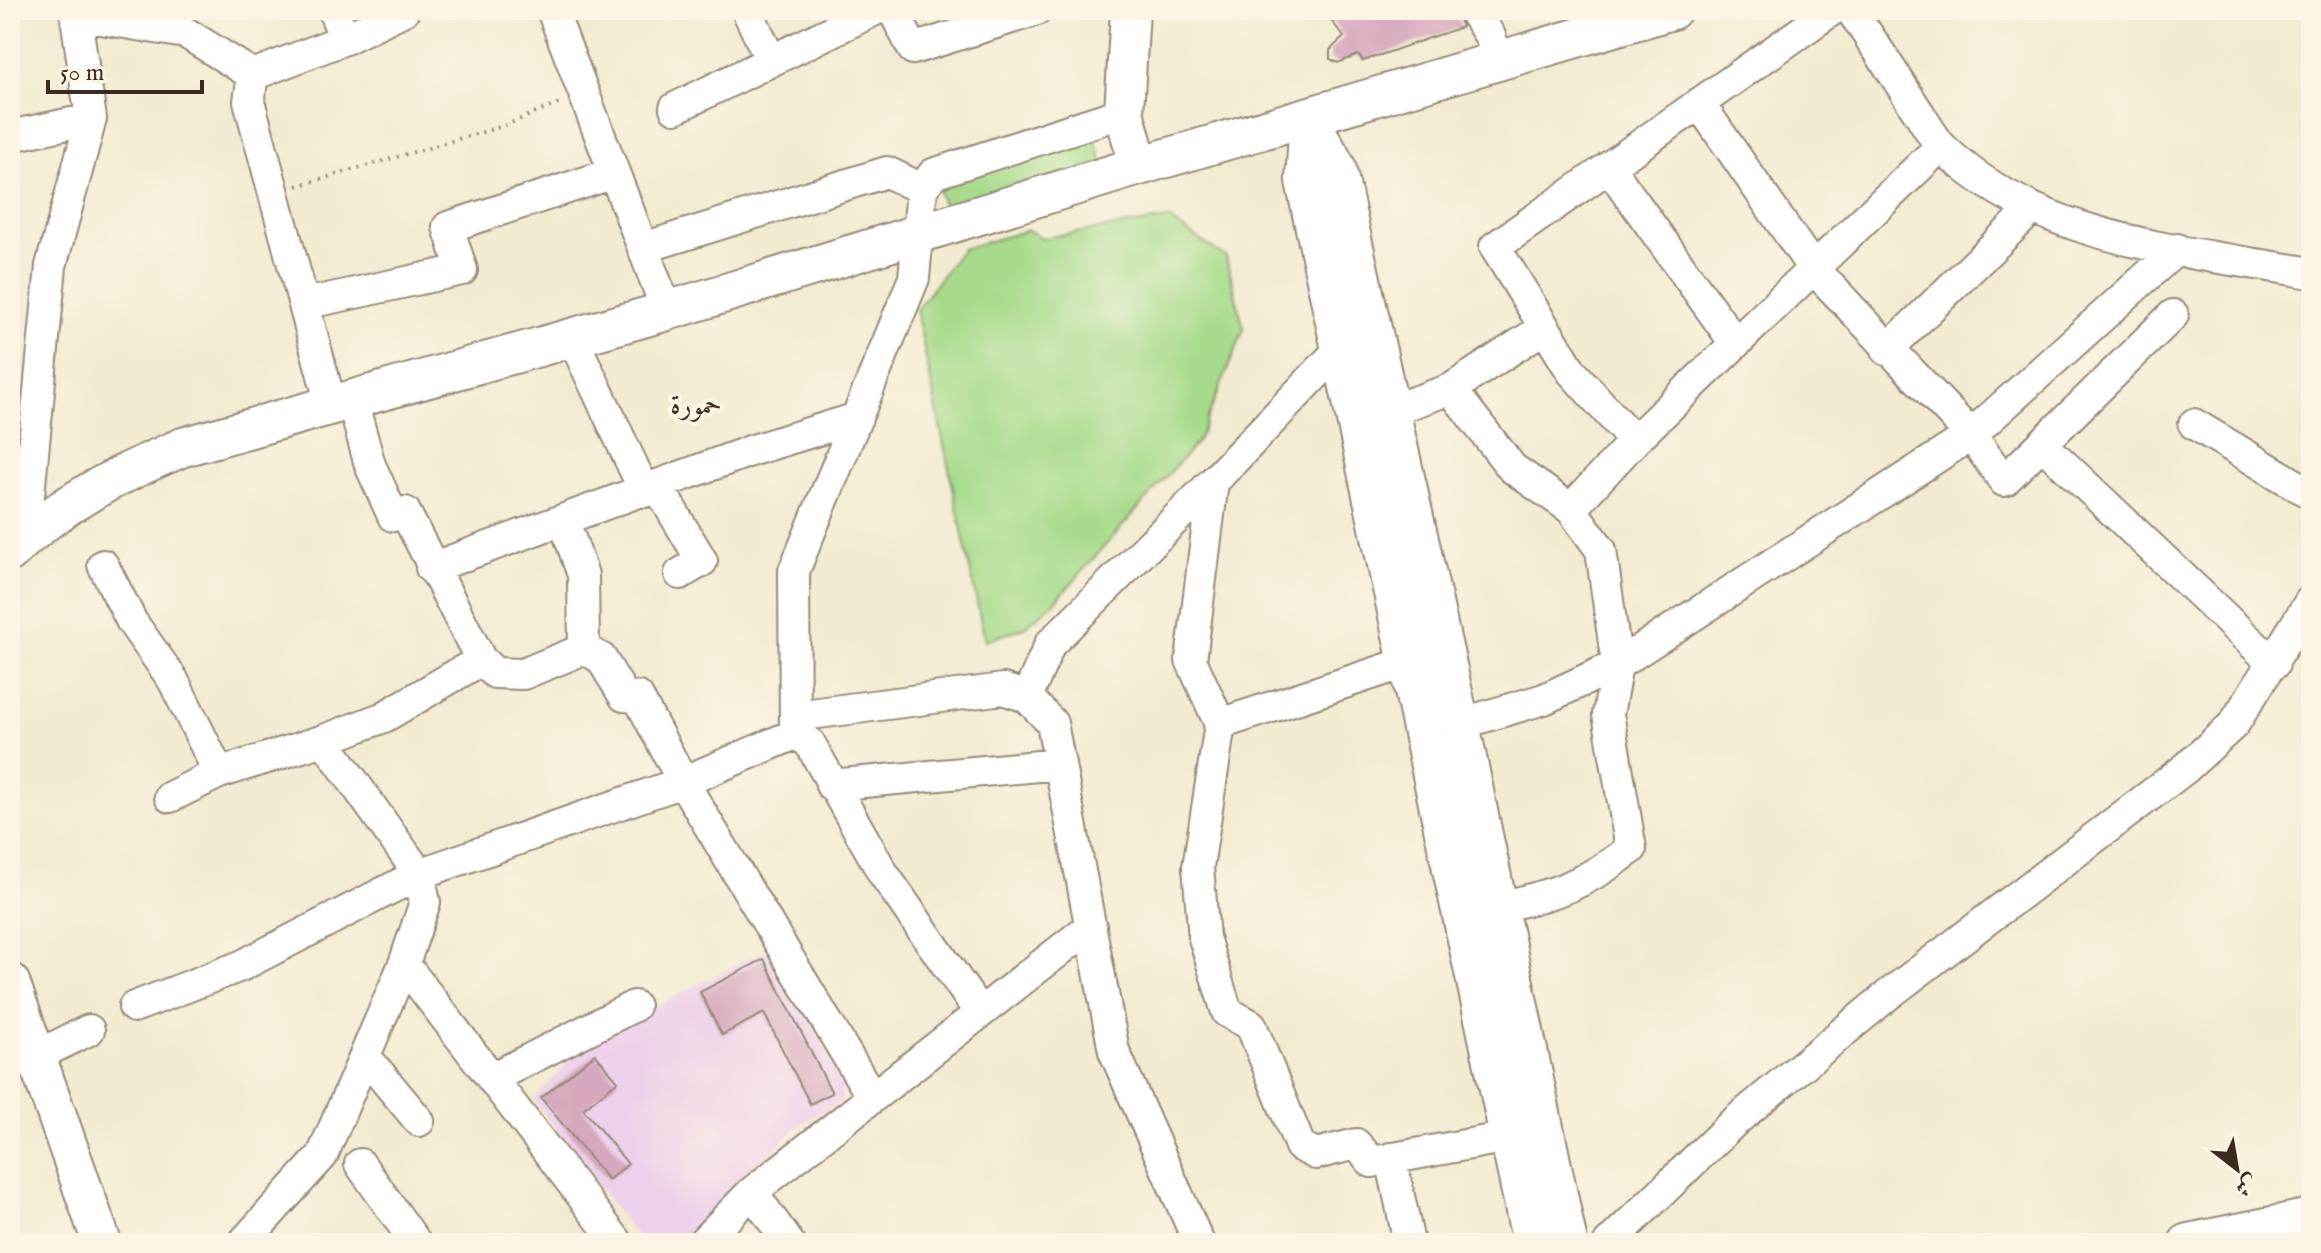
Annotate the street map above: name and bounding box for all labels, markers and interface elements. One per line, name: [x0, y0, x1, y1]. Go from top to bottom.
scale bar: [48, 44, 202, 94]
text: 50 m: [60, 58, 104, 89]
district label: حمورة: [670, 389, 722, 424]
north arrow: [2197, 1129, 2277, 1209]
text: ش: [2230, 1167, 2263, 1202]

